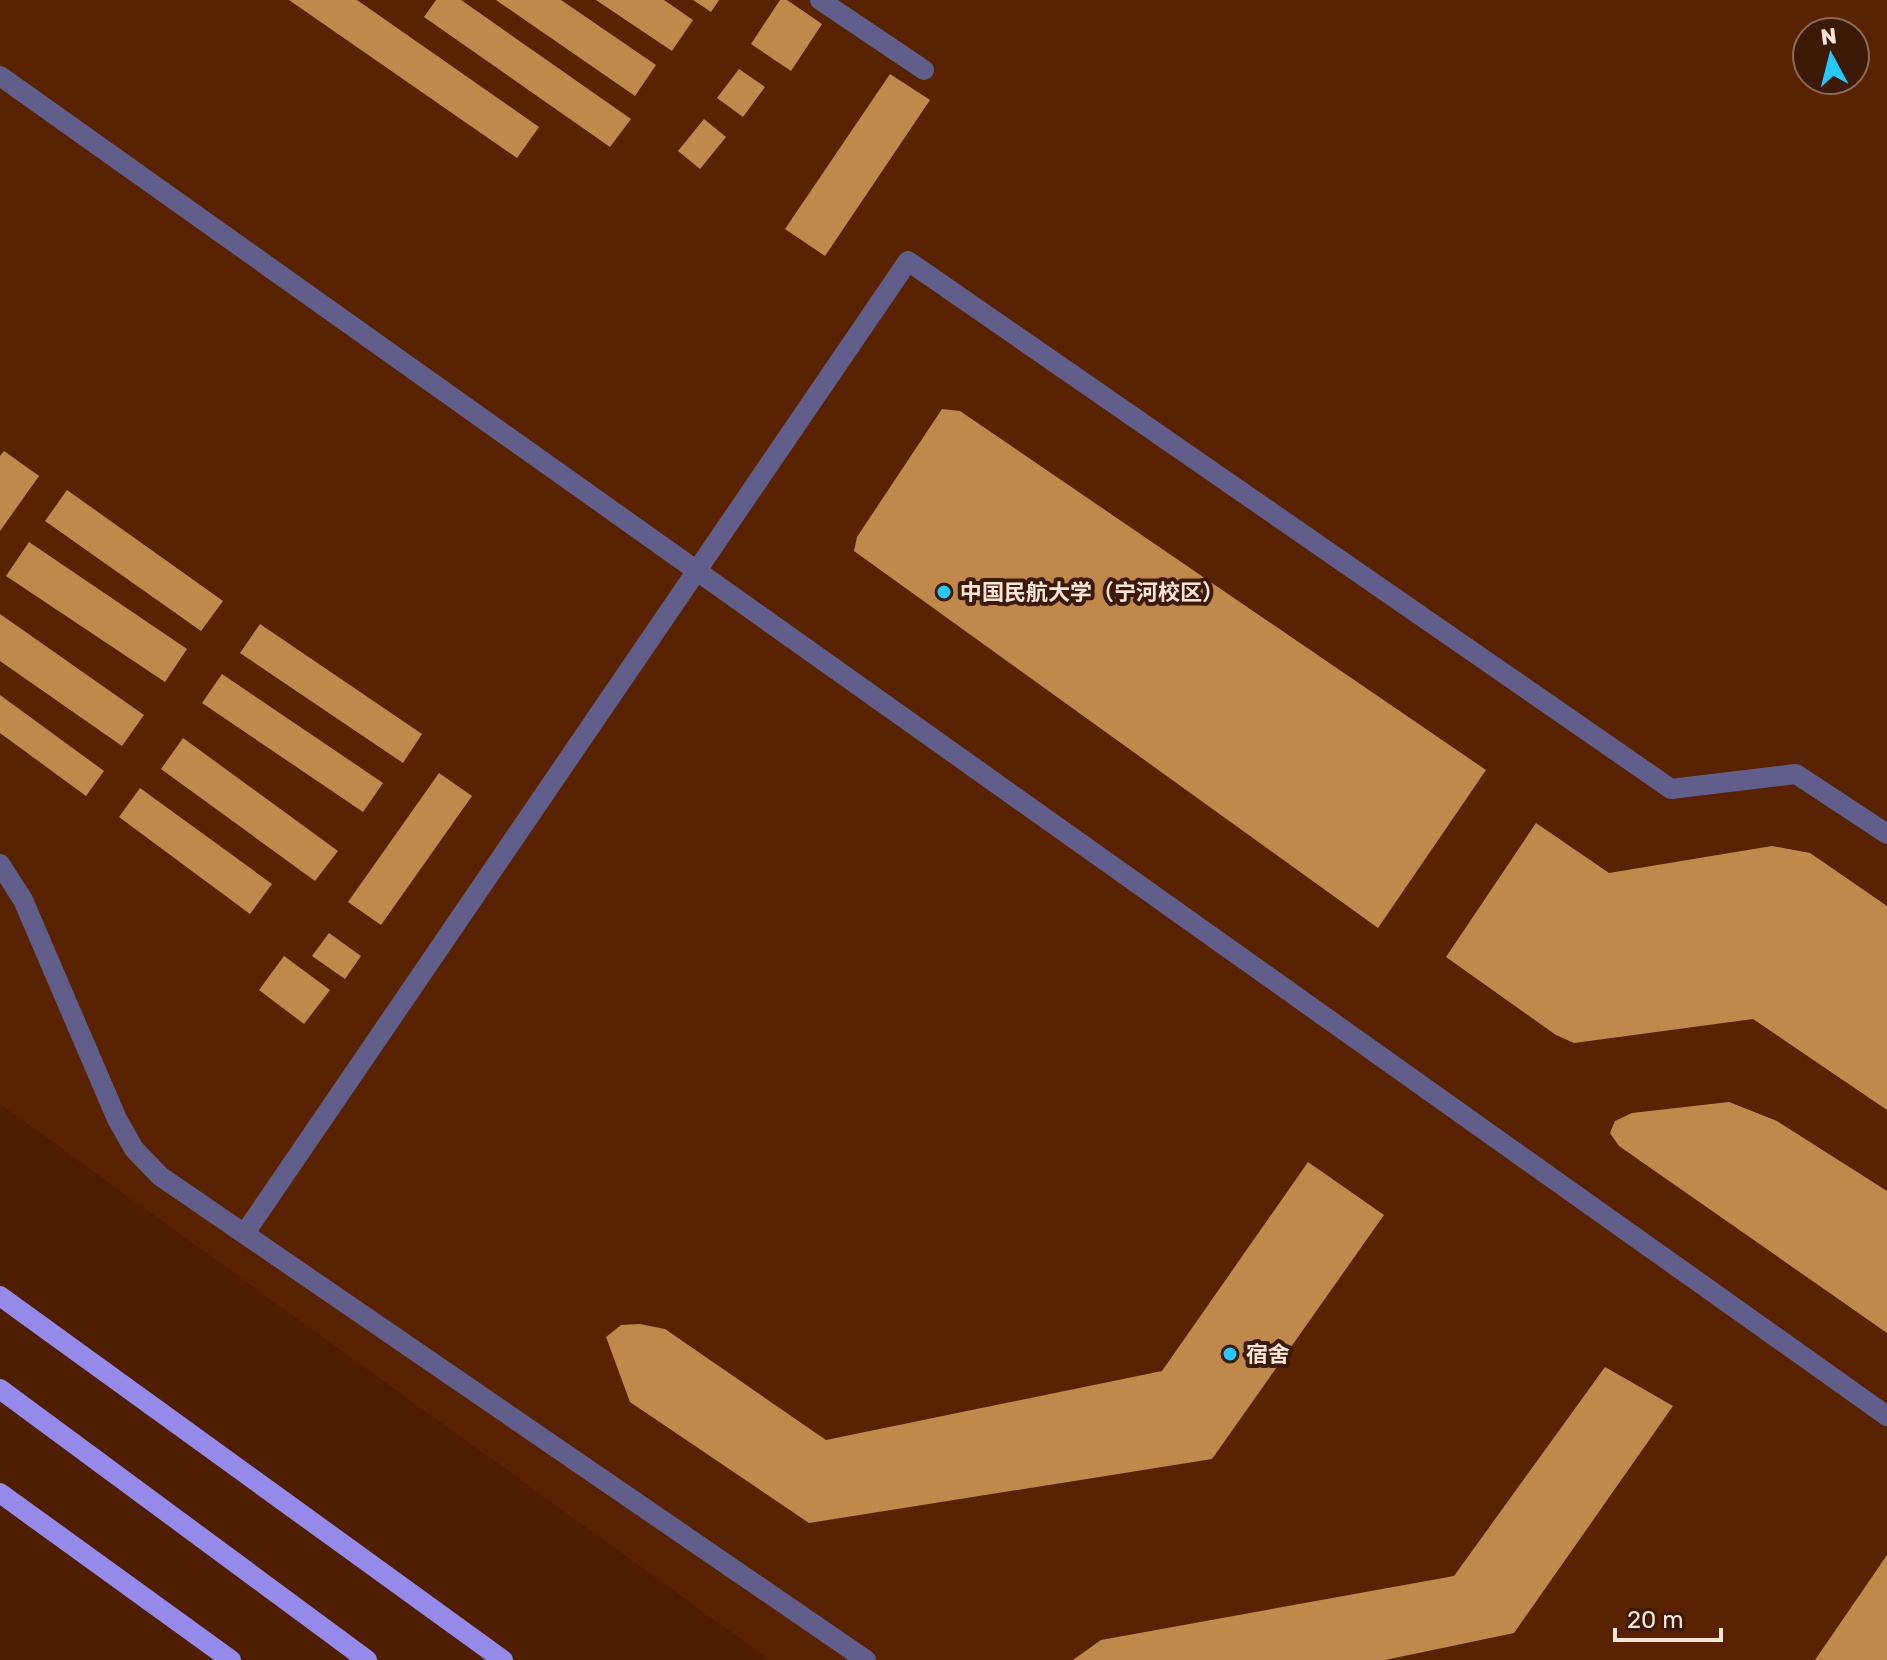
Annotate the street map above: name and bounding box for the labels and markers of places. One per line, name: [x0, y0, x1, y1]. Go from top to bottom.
place label: 中国民航大学（宁河校区）: [960, 579, 1224, 606]
marker: 中国民航大学（宁河校区）: [935, 583, 953, 601]
place label: 宿舍: [1246, 1341, 1290, 1368]
marker: 宿舍: [1221, 1345, 1239, 1363]

